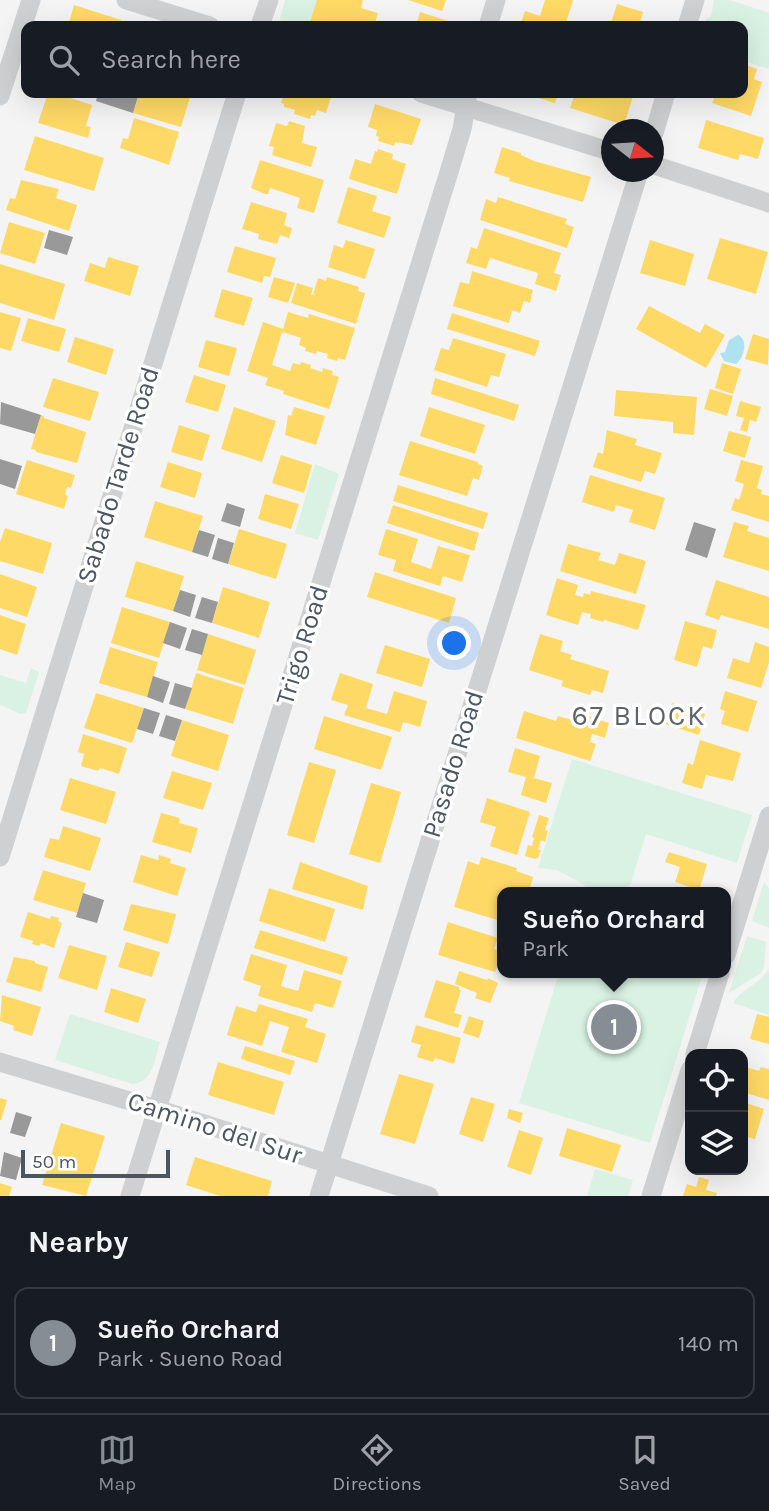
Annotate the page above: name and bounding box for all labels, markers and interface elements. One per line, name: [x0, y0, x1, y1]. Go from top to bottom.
search box: [21, 21, 748, 98]
icon: search: [45, 41, 83, 79]
text: Search here: [101, 44, 241, 75]
north arrow: [601, 119, 664, 182]
street label: Sabado Tarde Road: [70, 363, 166, 587]
street label: Trigo Road: [269, 582, 335, 708]
your location: [437, 626, 471, 660]
street label: Pasado Road: [416, 687, 490, 841]
district label: 67 BLOCK: [572, 699, 706, 732]
popup: [497, 887, 731, 978]
text: Sueño Orchard: [522, 904, 706, 935]
text: Park: [522, 935, 569, 962]
pin: 1: [591, 1001, 637, 1053]
map controls: [685, 1049, 748, 1175]
button: locate: [685, 1049, 748, 1112]
street label: Camino del Sur: [124, 1085, 307, 1171]
button: layers: [685, 1112, 748, 1175]
scale bar: [21, 1147, 170, 1179]
text: 50 m: [32, 1151, 76, 1173]
text: Nearby: [28, 1224, 128, 1260]
text: Sueño Orchard: [97, 1314, 280, 1345]
text: 1: [49, 1330, 57, 1357]
text: 140 m: [678, 1330, 739, 1357]
text: Park · Sueno Road: [97, 1345, 283, 1372]
tab: Map: [98, 1431, 136, 1495]
tab: Directions: [333, 1431, 422, 1495]
tab: Saved: [618, 1431, 671, 1495]

